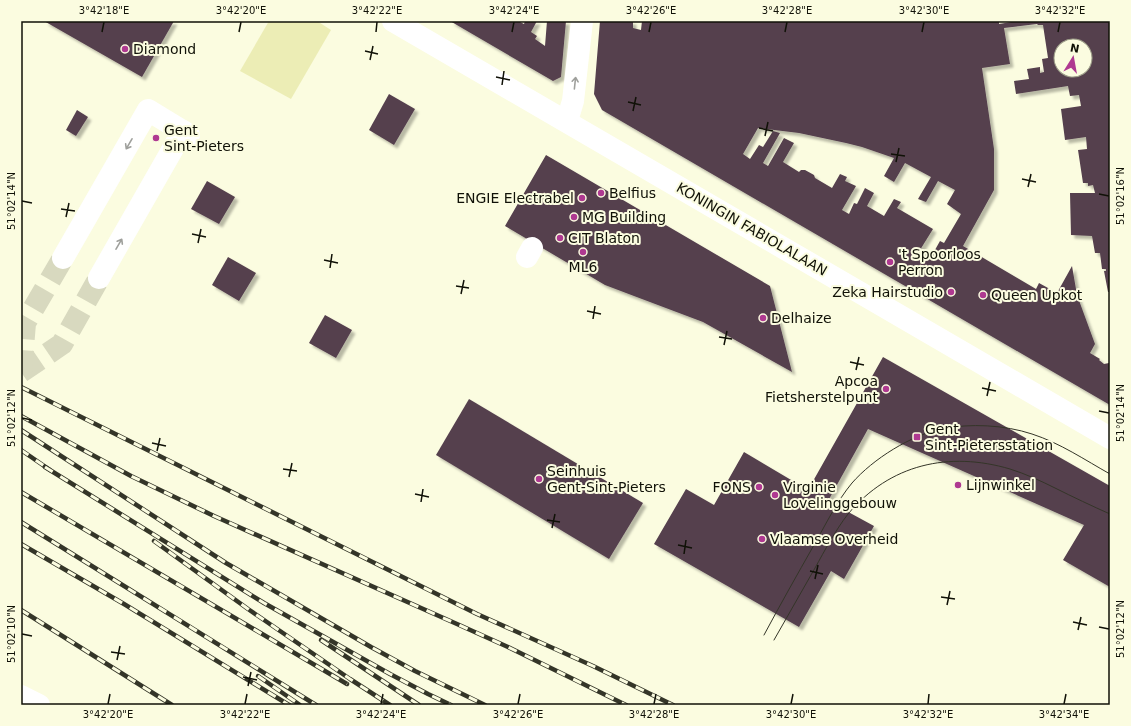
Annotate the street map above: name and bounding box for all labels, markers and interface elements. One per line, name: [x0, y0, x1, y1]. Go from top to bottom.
text: 3°42'18"E: [79, 5, 129, 16]
text: 3°42'20"E: [216, 5, 266, 16]
text: 3°42'22"E: [352, 5, 402, 16]
text: 3°42'24"E: [489, 5, 539, 16]
text: 3°42'26"E: [626, 5, 676, 16]
text: 3°42'28"E: [762, 5, 812, 16]
text: 3°42'30"E: [899, 5, 949, 16]
text: 3°42'32"E: [1035, 5, 1085, 16]
north arrow: [1053, 38, 1093, 78]
place label: Diamond: [133, 41, 196, 57]
text: N: [1069, 41, 1081, 56]
marker: Diamond: [120, 44, 130, 54]
one-way arrow: [571, 77, 579, 90]
place label: Gent Sint-Pieters: [164, 122, 244, 154]
marker: Gent Sint-Pieters: [151, 133, 161, 143]
one-way arrow: [124, 138, 132, 150]
text: 51°02'16"N: [1115, 167, 1126, 225]
text: 51°02'14"N: [6, 172, 17, 230]
street label: KONINGIN FABIOLALAAN: [674, 179, 830, 279]
place label: Belfius: [609, 185, 656, 201]
marker: Belfius: [596, 188, 606, 198]
place label: ENGIE Electrabel: [456, 190, 574, 206]
marker: ENGIE Electrabel: [577, 193, 587, 203]
place label: MG Building: [582, 209, 666, 225]
marker: MG Building: [569, 212, 579, 222]
place label: CIT Blaton: [568, 230, 640, 246]
marker: CIT Blaton: [555, 233, 565, 243]
one-way arrow: [115, 238, 123, 250]
place label: 't Spoorloos Perron: [898, 246, 981, 278]
marker: ML6: [578, 247, 588, 257]
marker: 't Spoorloos Perron: [885, 257, 895, 267]
place label: ML6: [569, 259, 597, 275]
place label: Zeka Hairstudio: [832, 284, 943, 300]
marker: Zeka Hairstudio: [946, 287, 956, 297]
place label: Queen Upkot: [991, 287, 1083, 303]
marker: Queen Upkot: [978, 290, 988, 300]
place label: Delhaize: [771, 310, 832, 326]
marker: Delhaize: [758, 313, 768, 323]
place label: Apcoa Fietsherstelpunt: [765, 373, 878, 405]
marker: Apcoa Fietsherstelpunt: [881, 384, 891, 394]
text: 51°02'14"N: [1115, 384, 1126, 442]
text: 51°02'12"N: [6, 389, 17, 447]
place label: Gent Sint-Pietersstation: [925, 421, 1053, 453]
marker: Gent Sint-Pietersstation: [912, 432, 922, 442]
place label: Seinhuis Gent-Sint-Pieters: [547, 463, 666, 495]
marker: Seinhuis Gent-Sint-Pieters: [534, 474, 544, 484]
place label: Lijnwinkel: [966, 477, 1035, 493]
place label: FONS: [713, 479, 751, 495]
place label: Virginie Lovelinggebouw: [783, 479, 897, 511]
marker: Lijnwinkel: [953, 480, 963, 490]
marker: FONS: [754, 482, 764, 492]
marker: Virginie Lovelinggebouw: [770, 490, 780, 500]
place label: Vlaamse Overheid: [770, 531, 898, 547]
marker: Vlaamse Overheid: [757, 534, 767, 544]
text: 51°02'12"N: [1115, 600, 1126, 658]
text: 51°02'10"N: [6, 605, 17, 663]
text: 3°42'20"E: [83, 709, 133, 720]
text: 3°42'22"E: [220, 709, 270, 720]
text: 3°42'24"E: [356, 709, 406, 720]
text: 3°42'26"E: [493, 709, 543, 720]
text: 3°42'28"E: [629, 709, 679, 720]
text: 3°42'30"E: [766, 709, 816, 720]
text: 3°42'32"E: [903, 709, 953, 720]
text: 3°42'34"E: [1039, 709, 1089, 720]

